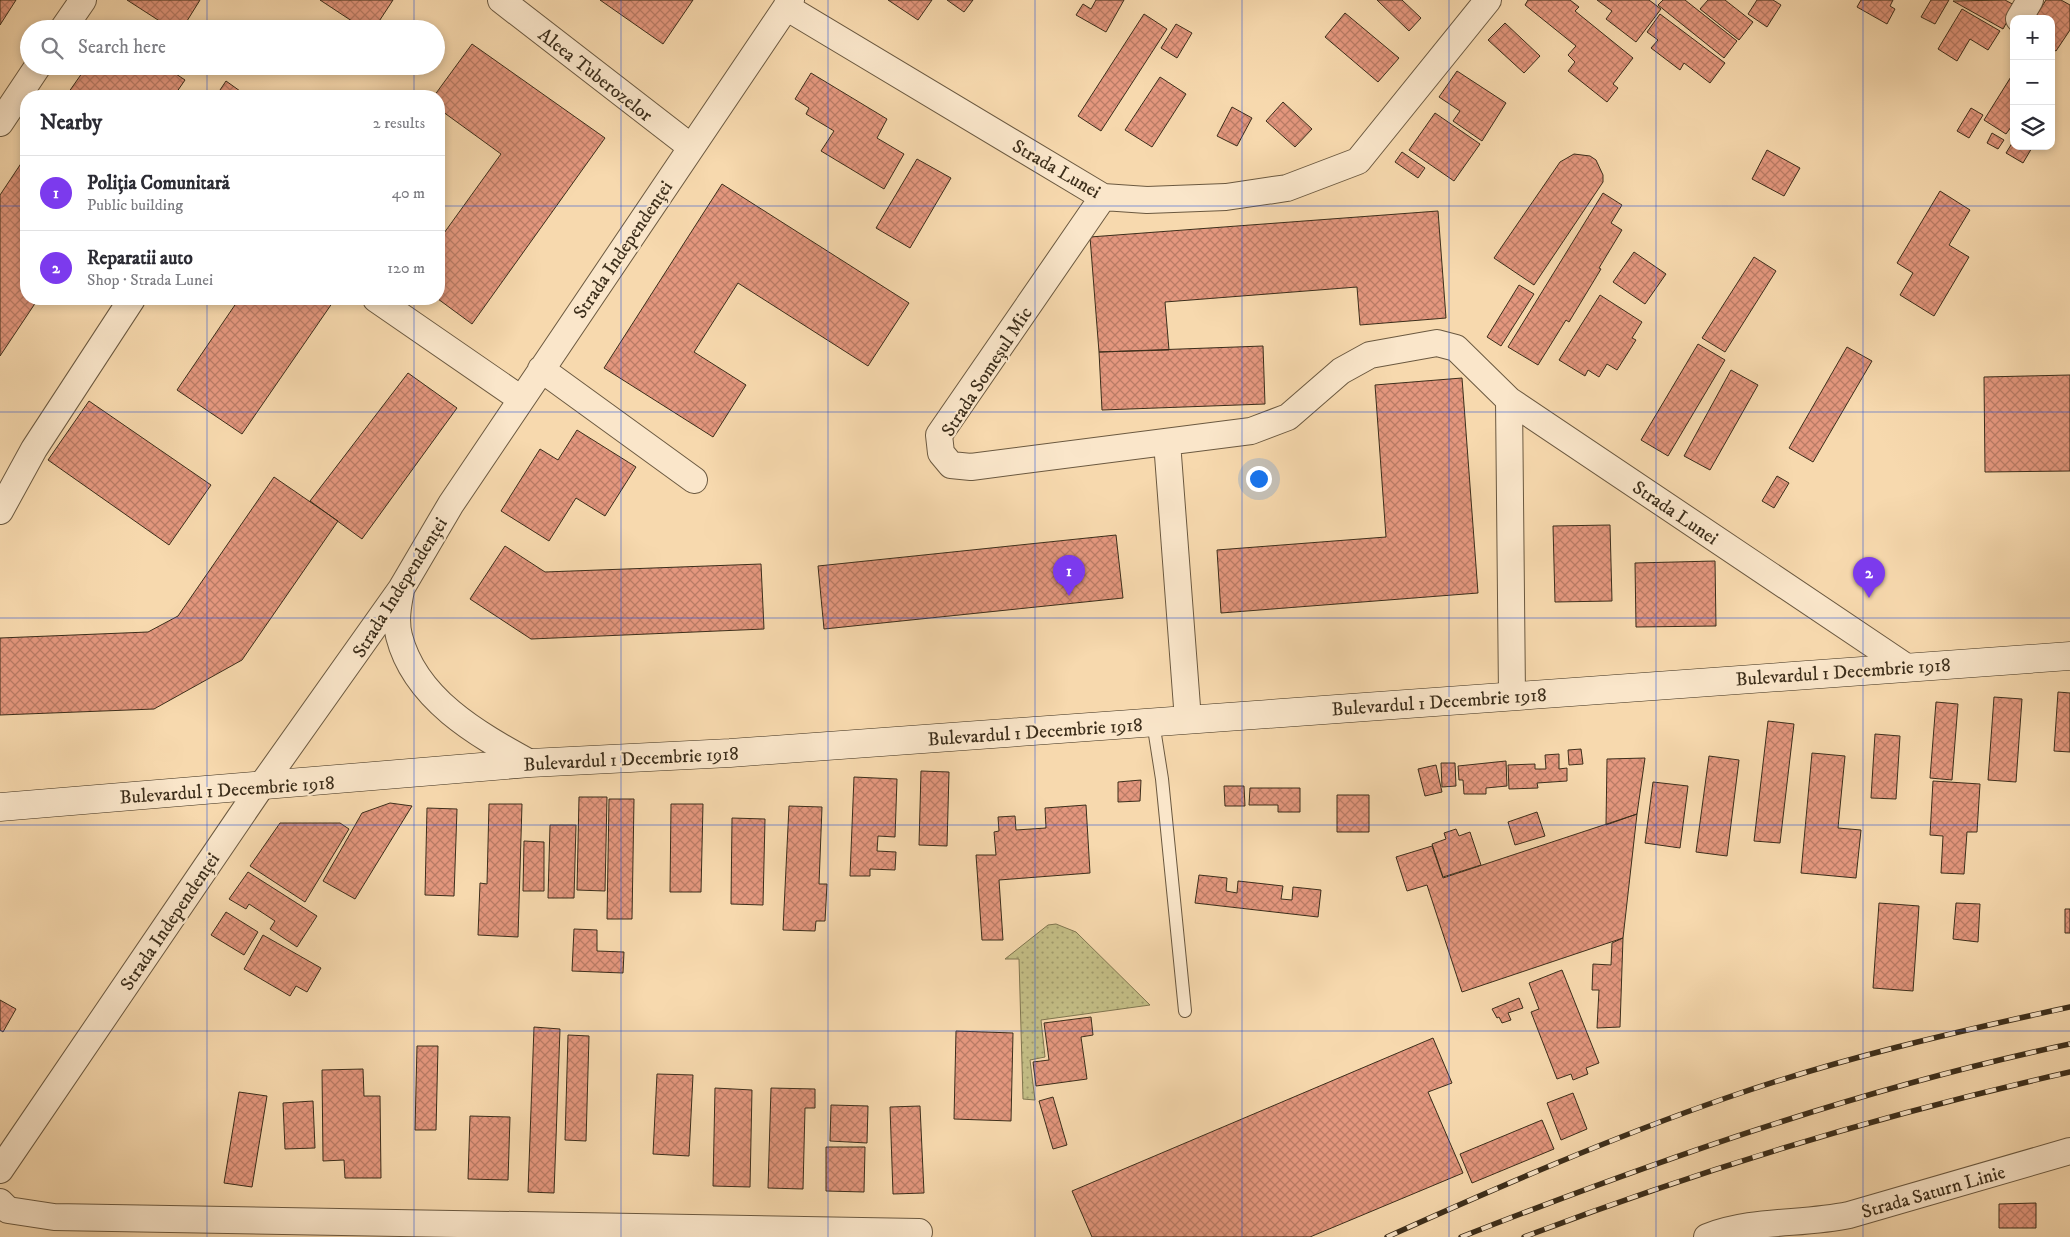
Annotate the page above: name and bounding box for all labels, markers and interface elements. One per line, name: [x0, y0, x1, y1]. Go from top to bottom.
map controls: [2010, 15, 2055, 150]
button: +: [2010, 15, 2055, 60]
search box: [20, 20, 445, 75]
street label: Aleea Tuberozelor: [533, 23, 657, 127]
icon: search: [38, 34, 66, 62]
text: Search here: [78, 36, 166, 59]
button: −: [2010, 60, 2055, 105]
button: layers: [2010, 105, 2055, 150]
text: Nearby: [40, 110, 102, 136]
text: 2 results: [373, 113, 425, 133]
street label: Strada Lunei: [1008, 135, 1105, 204]
text: Poliția Comunitară: [87, 172, 230, 195]
street label: Strada Independenței: [569, 176, 678, 323]
text: 1: [53, 183, 59, 203]
text: 40 m: [392, 183, 425, 203]
text: Public building: [87, 195, 183, 215]
text: Reparatii auto: [87, 247, 193, 270]
text: 2: [52, 258, 60, 278]
text: 120 m: [387, 258, 425, 278]
text: Shop · Strada Lunei: [87, 270, 213, 290]
street label: Strada Someșul Mic: [937, 303, 1038, 441]
your location: [1246, 466, 1272, 492]
street label: Strada Lunei: [1628, 476, 1722, 550]
street label: Strada Independenței: [348, 513, 453, 662]
pin: 1: [1053, 555, 1085, 596]
pin: 2: [1853, 557, 1885, 598]
street label: Bulevardul 1 Decembrie 1918: [1735, 654, 1951, 691]
street label: Bulevardul 1 Decembrie 1918: [1331, 684, 1547, 721]
street label: Bulevardul 1 Decembrie 1918: [927, 714, 1143, 751]
street label: Bulevardul 1 Decembrie 1918: [523, 742, 739, 777]
street label: Bulevardul 1 Decembrie 1918: [119, 772, 335, 809]
street label: Strada Independenței: [116, 848, 225, 995]
street label: Strada Saturn Linie: [1859, 1161, 2008, 1224]

